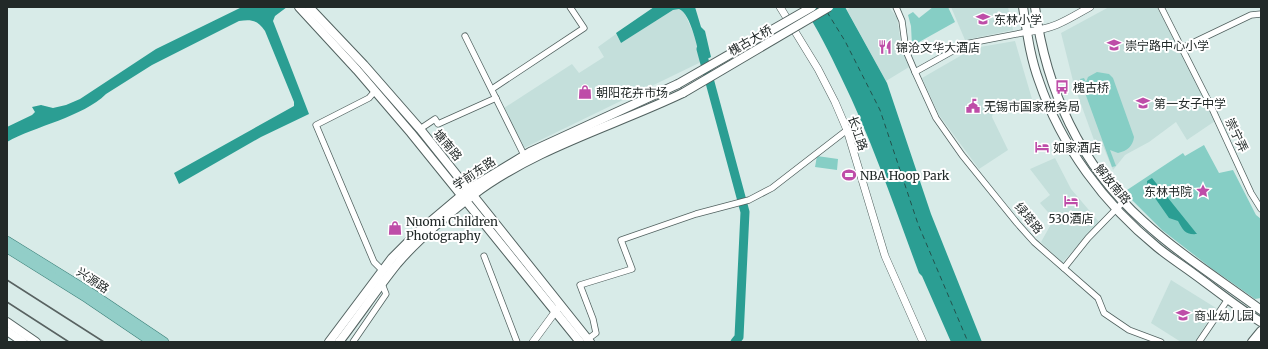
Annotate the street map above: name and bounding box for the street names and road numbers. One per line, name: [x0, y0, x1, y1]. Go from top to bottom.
street label: 槐古大桥: [725, 22, 775, 58]
street label: 长江路: [845, 114, 871, 152]
street label: 崇宁弄: [1223, 116, 1251, 154]
street label: 塘南路: [431, 126, 465, 164]
street label: 学前东路: [450, 153, 498, 193]
street label: 解放南路: [1092, 161, 1134, 207]
street label: 绿塔路: [1012, 199, 1046, 237]
street label: 兴源路: [74, 264, 112, 296]

